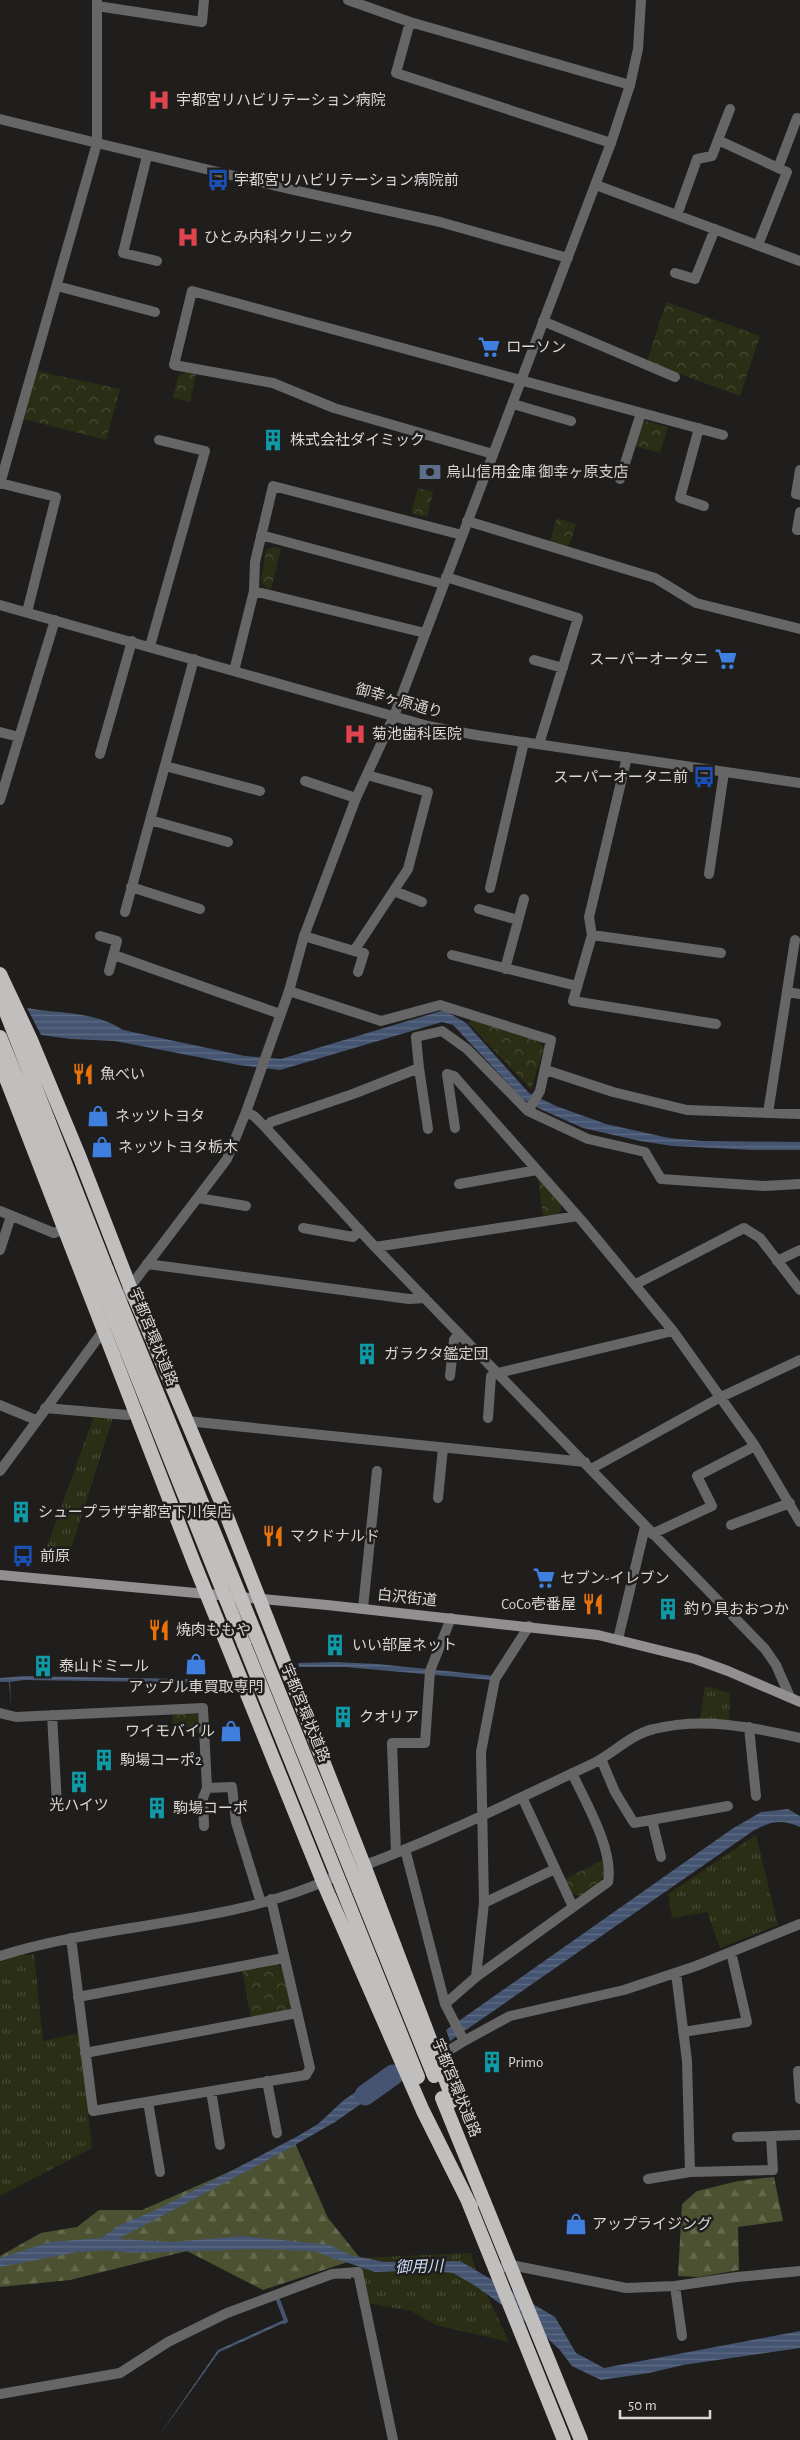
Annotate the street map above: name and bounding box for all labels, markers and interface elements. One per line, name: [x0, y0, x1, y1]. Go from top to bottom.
hospital icon: 宇都宮リハビリテーション病院: [146, 87, 172, 113]
place label: 宇都宮リハビリテーション病院: [176, 92, 386, 108]
bus stop icon: 宇都宮リハビリテーション病院前: [205, 167, 231, 193]
place label: 宇都宮リハビリテーション病院前: [234, 172, 459, 188]
hospital icon: ひとみ内科クリニック: [175, 224, 201, 250]
place label: ひとみ内科クリニック: [204, 229, 354, 245]
supermarket icon: ローソン: [476, 334, 502, 360]
place label: ローソン: [506, 340, 566, 355]
building icon: 株式会社ダイミック: [260, 427, 286, 453]
place label: 株式会社ダイミック: [290, 432, 425, 448]
bank icon: 烏山信用金庫 御幸ヶ原支店: [417, 459, 443, 485]
place label: 烏山信用金庫 御幸ヶ原支店: [446, 464, 628, 480]
supermarket icon: スーパーオータニ: [713, 646, 739, 672]
place label: スーパーオータニ: [589, 651, 709, 667]
street label: 御幸ヶ原通り: [354, 680, 445, 721]
hospital icon: 菊池歯科医院: [342, 721, 368, 747]
place label: 菊池歯科医院: [372, 726, 462, 742]
bus stop icon: スーパーオータニ前: [691, 764, 717, 790]
place label: スーパーオータニ前: [553, 769, 688, 785]
restaurant icon: 魚べい: [70, 1061, 96, 1087]
place label: 魚べい: [100, 1065, 145, 1082]
shop icon: ネッツトヨタ: [85, 1103, 111, 1129]
place label: ネッツトヨタ: [115, 1108, 205, 1124]
shop icon: ネッツトヨタ栃木: [89, 1134, 115, 1160]
place label: ネッツトヨタ栃木: [118, 1139, 238, 1155]
street label: 宇都宮環状道路: [126, 1285, 181, 1388]
building icon: ガラクタ鑑定団: [354, 1341, 380, 1367]
place label: ガラクタ鑑定団: [384, 1345, 488, 1362]
building icon: シュープラザ宇都宮下川俣店: [8, 1499, 34, 1525]
place label: シュープラザ宇都宮下川俣店: [38, 1504, 232, 1520]
restaurant icon: マクドナルド: [260, 1523, 286, 1549]
place label: マクドナルド: [290, 1528, 380, 1544]
bus stop icon: 前原: [10, 1543, 36, 1569]
place label: 前原: [40, 1548, 70, 1564]
supermarket icon: セブン-イレブン: [531, 1565, 557, 1591]
place label: セブン-イレブン: [560, 1570, 670, 1586]
street label: 白沢街道: [376, 1586, 438, 1609]
restaurant icon: CoCo壱番屋: [580, 1591, 606, 1617]
place label: CoCo壱番屋: [501, 1596, 576, 1612]
building icon: 釣り具おおつか: [655, 1596, 681, 1622]
place label: 釣り具おおつか: [684, 1600, 789, 1617]
restaurant icon: 焼肉ももや: [146, 1617, 172, 1643]
place label: 焼肉ももや: [176, 1622, 251, 1638]
building icon: いい部屋ネット: [322, 1632, 348, 1658]
place label: いい部屋ネット: [352, 1637, 457, 1653]
shop icon: アップル車買取専門: [183, 1651, 209, 1677]
building icon: 泰山ドミール: [30, 1653, 56, 1679]
place label: 泰山ドミール: [59, 1658, 149, 1674]
street label: 宇都宮環状道路: [278, 1661, 333, 1764]
place label: アップル車買取専門: [128, 1679, 264, 1695]
building icon: クオリア: [330, 1704, 356, 1730]
place label: クオリア: [359, 1709, 419, 1725]
shop icon: ワイモバイル: [218, 1718, 244, 1744]
place label: ワイモバイル: [125, 1723, 215, 1739]
building icon: 駒場コーポ2: [91, 1747, 117, 1773]
place label: 駒場コーポ2: [120, 1752, 202, 1768]
building icon: 光ハイツ: [66, 1769, 92, 1795]
building icon: 駒場コーポ: [144, 1795, 170, 1821]
place label: 光ハイツ: [49, 1797, 109, 1813]
place label: 駒場コーポ: [173, 1800, 248, 1816]
street label: 宇都宮環状道路: [429, 2036, 484, 2139]
building icon: Primo: [479, 2049, 505, 2075]
place label: Primo: [508, 2055, 543, 2070]
shop icon: アップライジング: [563, 2211, 589, 2237]
place label: アップライジング: [592, 2216, 712, 2232]
water label: 御用川: [395, 2257, 445, 2276]
scale bar: [620, 2388, 710, 2420]
text: 50 m: [628, 2398, 657, 2413]

